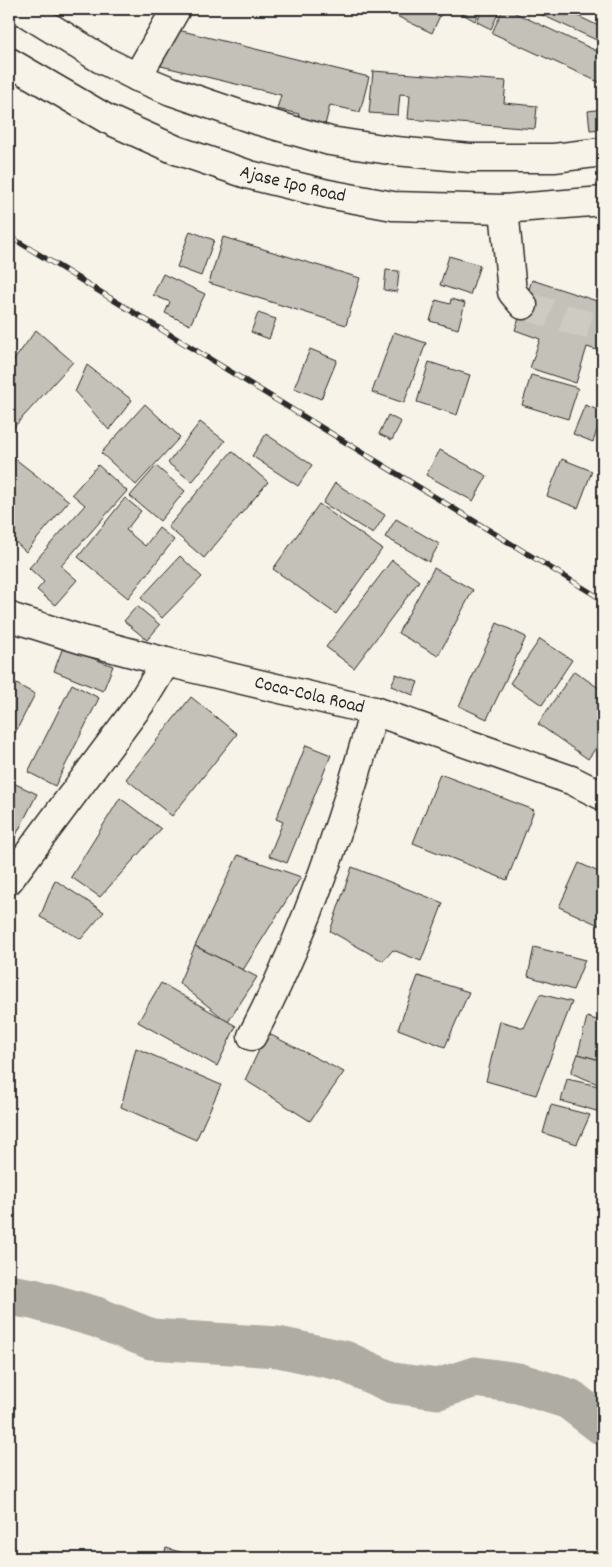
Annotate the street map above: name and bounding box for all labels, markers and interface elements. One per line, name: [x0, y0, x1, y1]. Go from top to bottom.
street label: Ajase Ipo Road: [236, 159, 348, 210]
street label: Coca-Cola Road: [252, 670, 367, 722]

